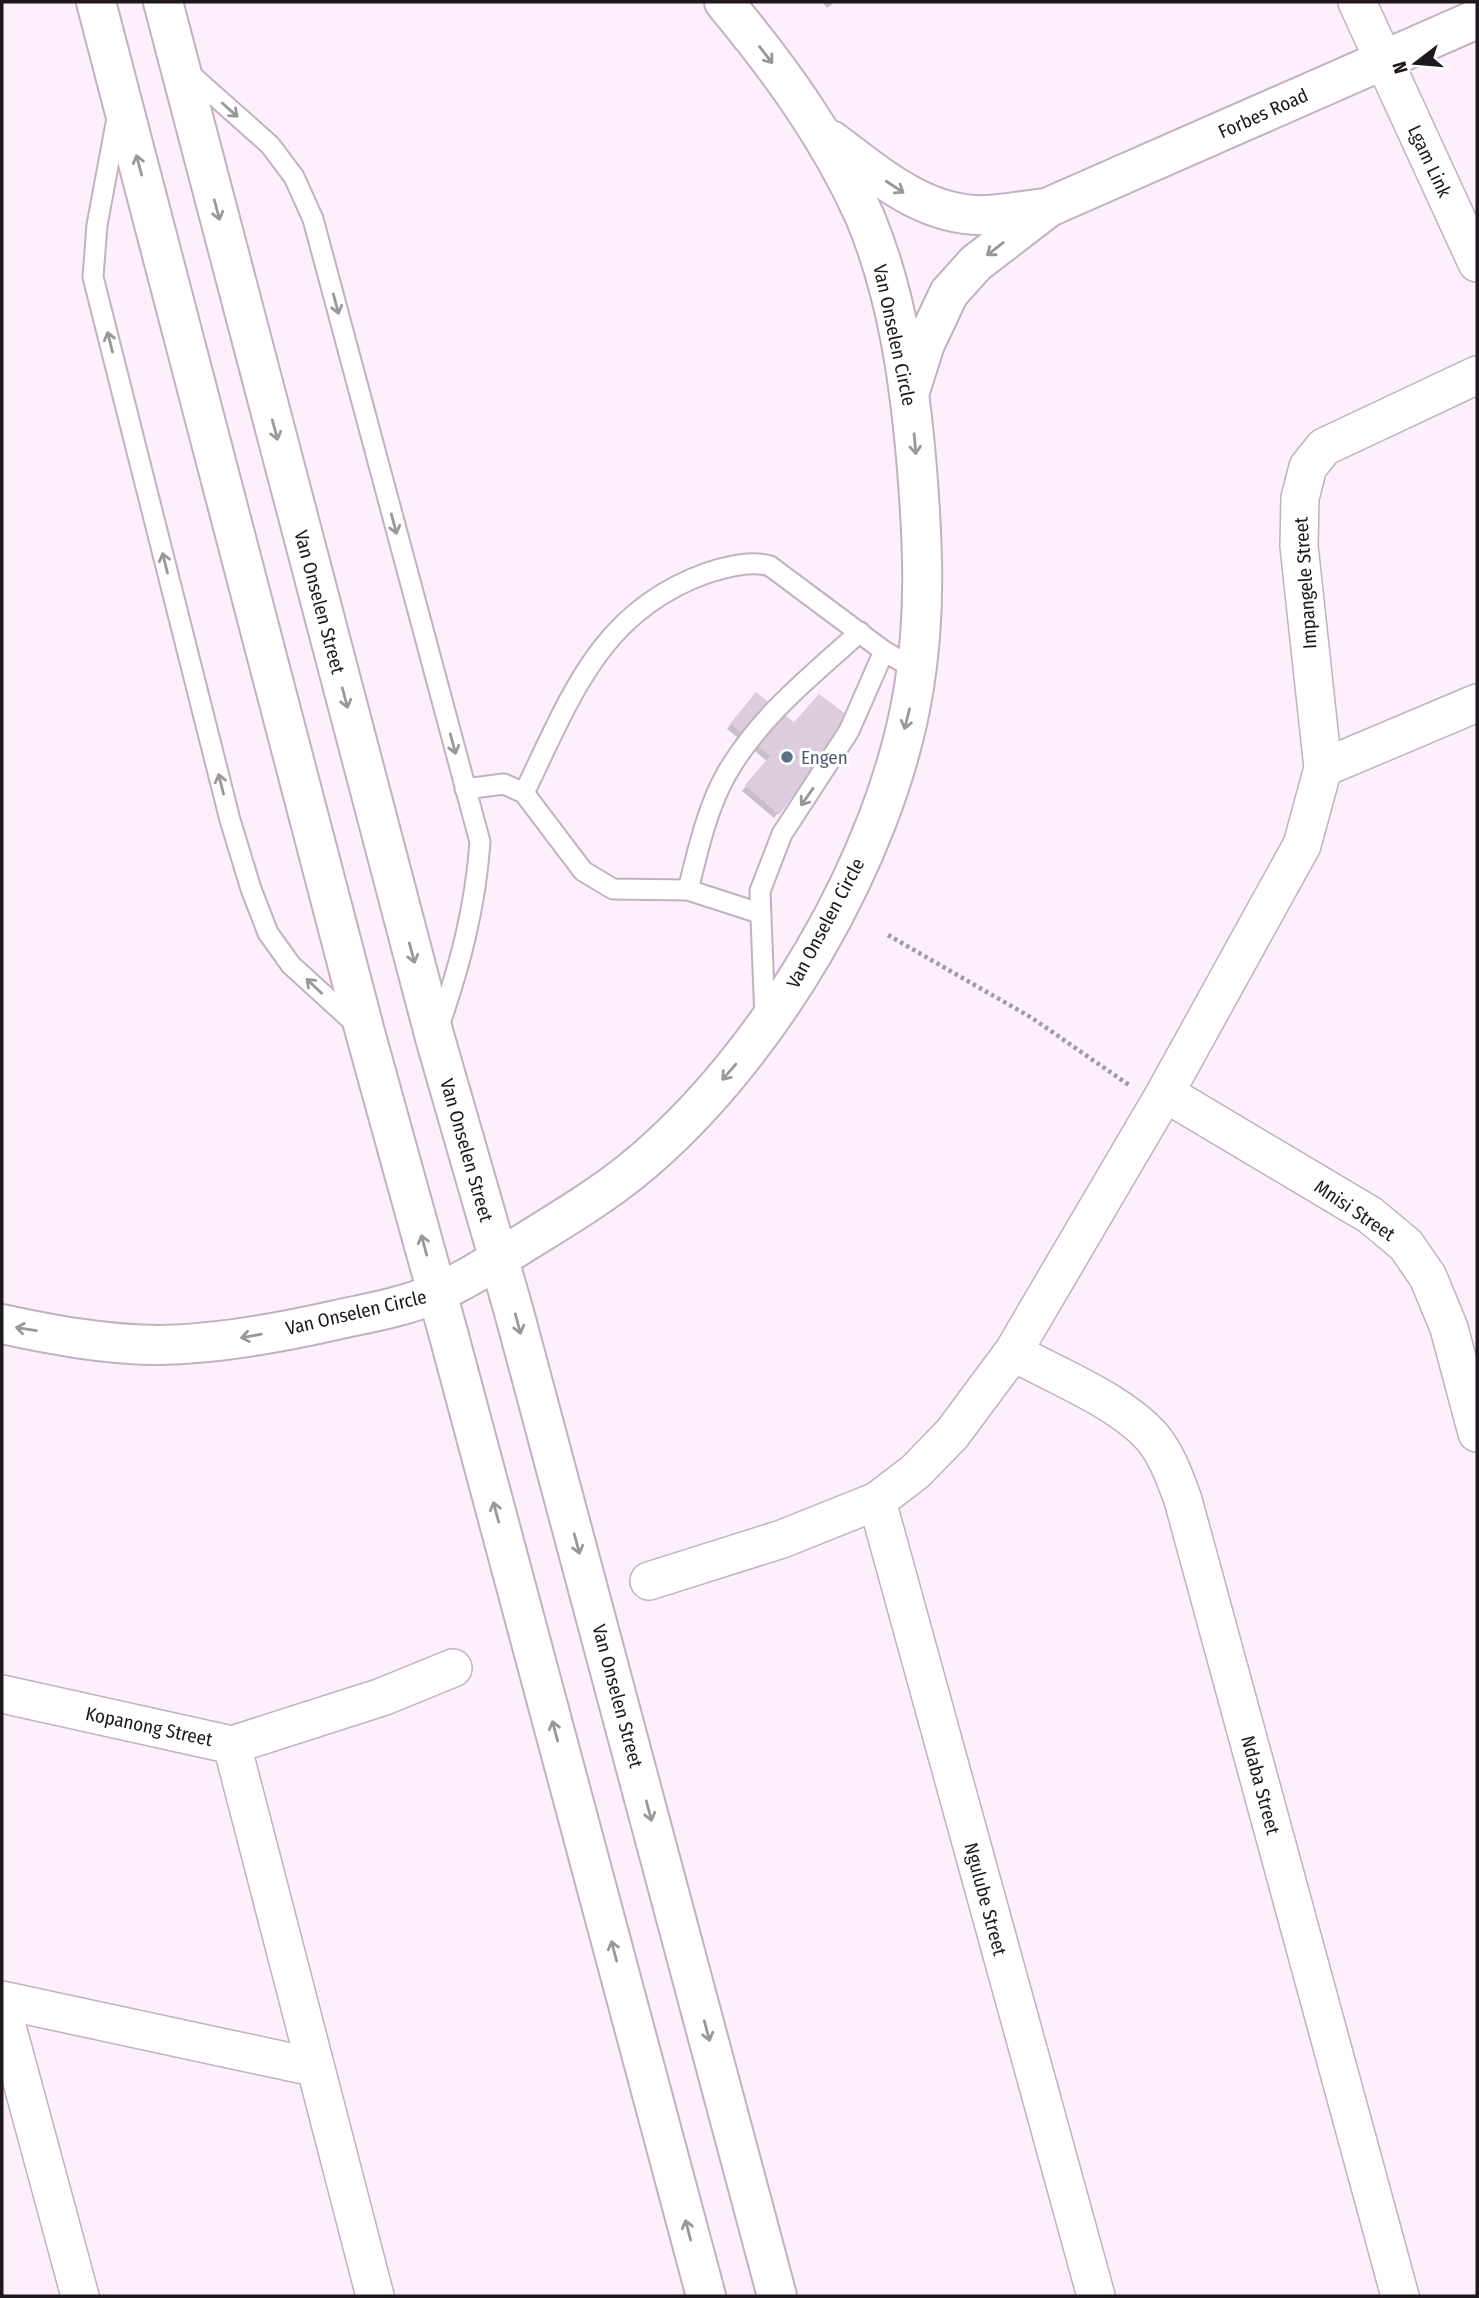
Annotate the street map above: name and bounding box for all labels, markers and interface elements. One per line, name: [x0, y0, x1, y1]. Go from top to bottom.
north arrow: [1381, 28, 1451, 98]
one-way arrow: [759, 46, 774, 64]
text: N: [1388, 59, 1413, 76]
street label: Forbes Road: [1215, 83, 1312, 143]
one-way arrow: [221, 101, 238, 118]
street label: Lgam Link: [1403, 121, 1456, 201]
one-way arrow: [132, 154, 145, 177]
one-way arrow: [885, 180, 905, 194]
one-way arrow: [212, 199, 225, 221]
one-way arrow: [986, 242, 1004, 257]
street label: Van Onselen Circle: [868, 262, 921, 408]
one-way arrow: [330, 293, 343, 315]
one-way arrow: [103, 331, 116, 354]
one-way arrow: [269, 418, 282, 441]
one-way arrow: [909, 432, 922, 455]
one-way arrow: [389, 513, 402, 535]
street label: Impangele Street: [1289, 515, 1322, 650]
street label: Van Onselen Street: [289, 528, 350, 677]
one-way arrow: [158, 552, 171, 575]
one-way arrow: [339, 686, 352, 708]
one-way arrow: [900, 707, 913, 730]
one-way arrow: [447, 732, 460, 755]
place label: Engen: [801, 746, 848, 769]
marker: Engen: [779, 749, 795, 765]
one-way arrow: [214, 773, 227, 795]
one-way arrow: [800, 787, 814, 806]
street label: Van Onselen Circle: [782, 854, 869, 992]
one-way arrow: [406, 941, 419, 964]
one-way arrow: [305, 978, 323, 994]
one-way arrow: [721, 1063, 737, 1081]
street label: Van Onselen Street: [435, 1076, 498, 1225]
street label: Mnisi Street: [1310, 1175, 1400, 1246]
one-way arrow: [416, 1234, 429, 1256]
street label: Van Onselen Circle: [283, 1285, 429, 1340]
one-way arrow: [512, 1313, 525, 1335]
one-way arrow: [15, 1322, 38, 1335]
one-way arrow: [240, 1330, 263, 1343]
one-way arrow: [489, 1501, 502, 1523]
one-way arrow: [571, 1532, 584, 1555]
street label: Van Onselen Street: [587, 1622, 648, 1771]
street label: Kopanong Street: [83, 1702, 215, 1751]
one-way arrow: [548, 1721, 561, 1743]
street label: Ndaba Street: [1236, 1733, 1285, 1838]
one-way arrow: [643, 1800, 656, 1822]
street label: Ngulube Street: [959, 1840, 1012, 1959]
one-way arrow: [606, 1940, 619, 1962]
one-way arrow: [702, 2019, 715, 2041]
one-way arrow: [681, 2219, 694, 2242]

